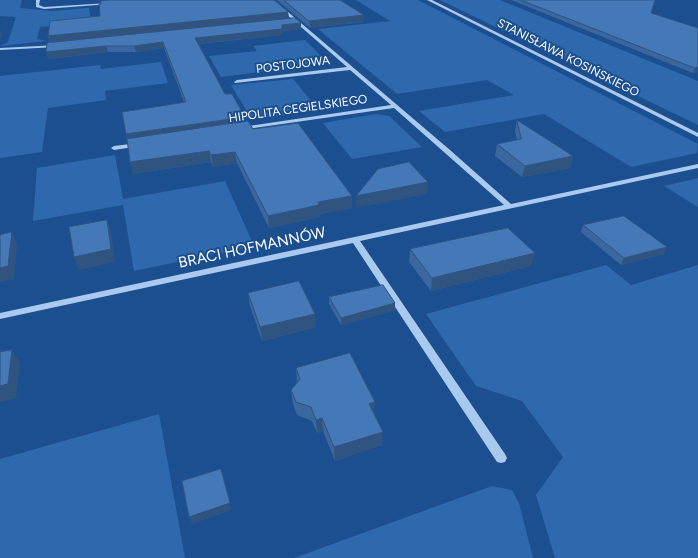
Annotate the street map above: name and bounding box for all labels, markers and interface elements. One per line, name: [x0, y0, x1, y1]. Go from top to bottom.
street label: STANISŁAWA KOSIŃSKIEGO: [495, 16, 641, 100]
street label: POSTOJOWA: [255, 53, 331, 77]
street label: HIPOLITA CEGIELSKIEGO: [228, 92, 368, 126]
street label: BRACI HOFMANNÓW: [177, 224, 327, 272]

